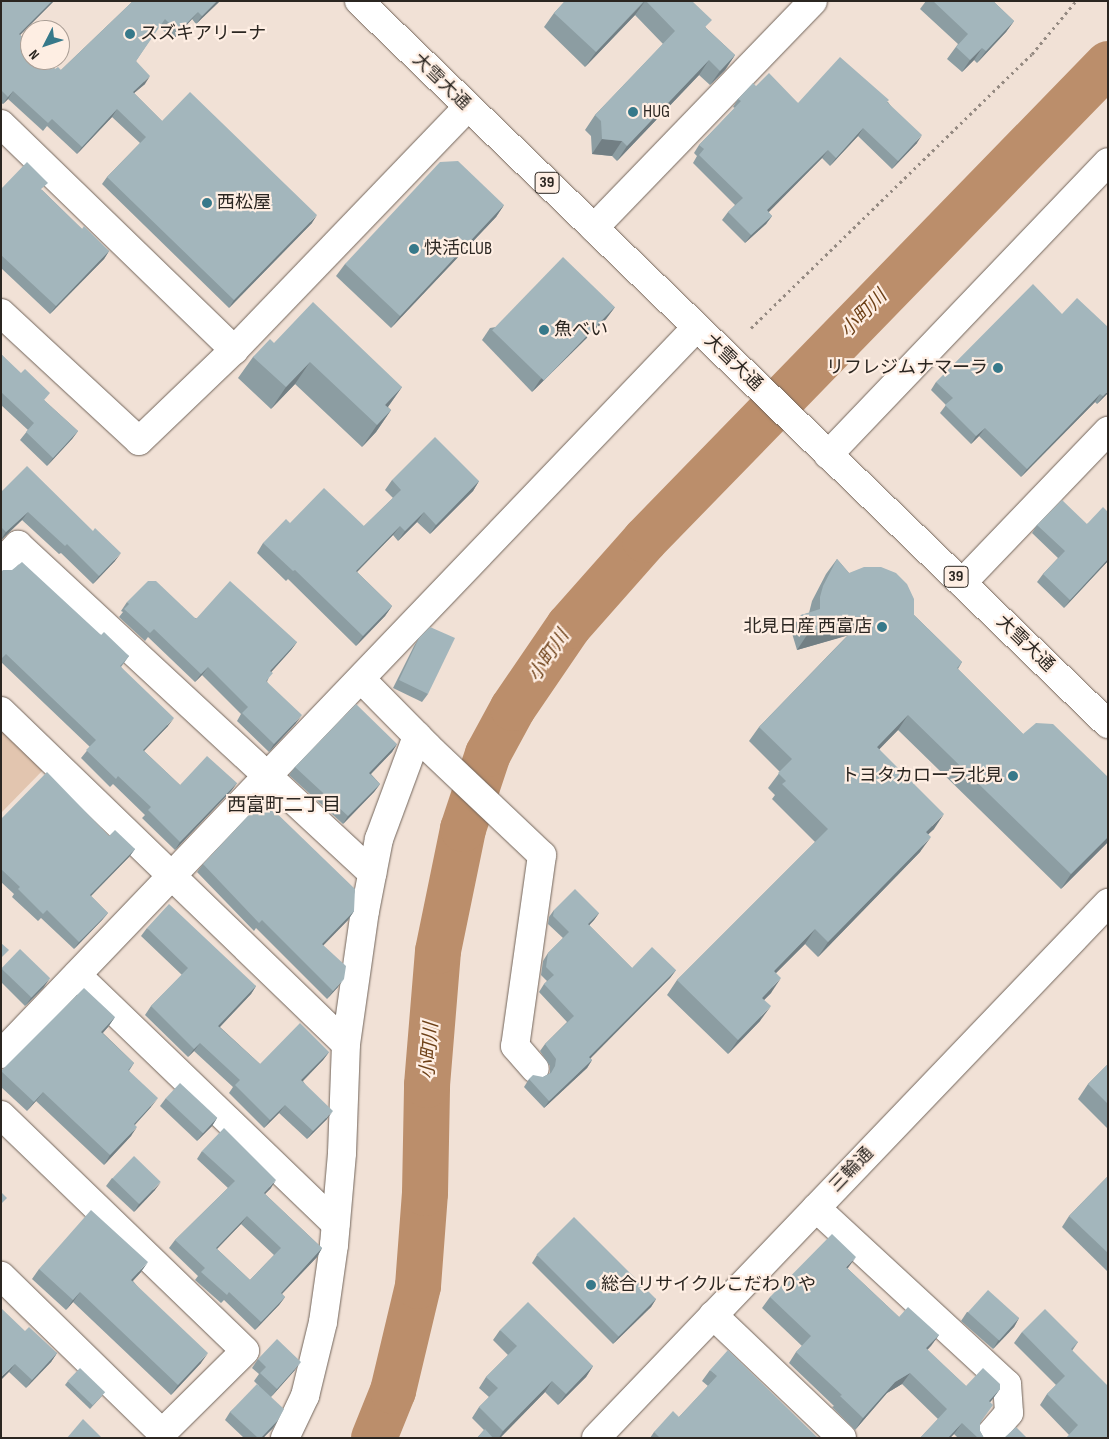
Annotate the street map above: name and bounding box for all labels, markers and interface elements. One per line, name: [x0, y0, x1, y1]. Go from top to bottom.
north arrow: [20, 20, 70, 70]
place label: スズキアリーナ: [140, 23, 266, 45]
marker: スズキアリーナ: [124, 28, 136, 40]
text: N: [25, 46, 43, 63]
street label: 大雪大通: [408, 49, 474, 115]
place label: HUG: [643, 101, 670, 123]
marker: HUG: [627, 106, 639, 118]
road number: 39: [534, 170, 560, 197]
place label: 西松屋: [217, 192, 271, 214]
marker: 西松屋: [201, 197, 213, 209]
place label: 快活CLUB: [424, 238, 492, 260]
marker: 快活CLUB: [408, 243, 420, 255]
water label: 小町川: [836, 286, 892, 342]
place label: 魚べい: [554, 319, 608, 341]
marker: 魚べい: [538, 324, 550, 336]
street label: 大雪大通: [700, 330, 766, 396]
place label: リフレジムナマーラ: [826, 357, 988, 379]
marker: リフレジムナマーラ: [992, 362, 1004, 374]
road number: 39: [944, 564, 968, 590]
street label: 大雪大通: [992, 611, 1058, 677]
place label: 北見日産 西富店: [743, 616, 872, 638]
marker: 北見日産 西富店: [876, 621, 888, 633]
water label: 小町川: [524, 626, 574, 686]
place label: トヨタカローラ北見: [841, 765, 1003, 787]
marker: トヨタカローラ北見: [1007, 770, 1019, 782]
district label: 西富町二丁目: [227, 795, 341, 817]
water label: 小町川: [417, 1022, 443, 1080]
street label: 三輪通: [825, 1143, 879, 1197]
place label: 総合リサイクルこだわりや: [601, 1274, 817, 1296]
marker: 総合リサイクルこだわりや: [585, 1279, 597, 1291]

